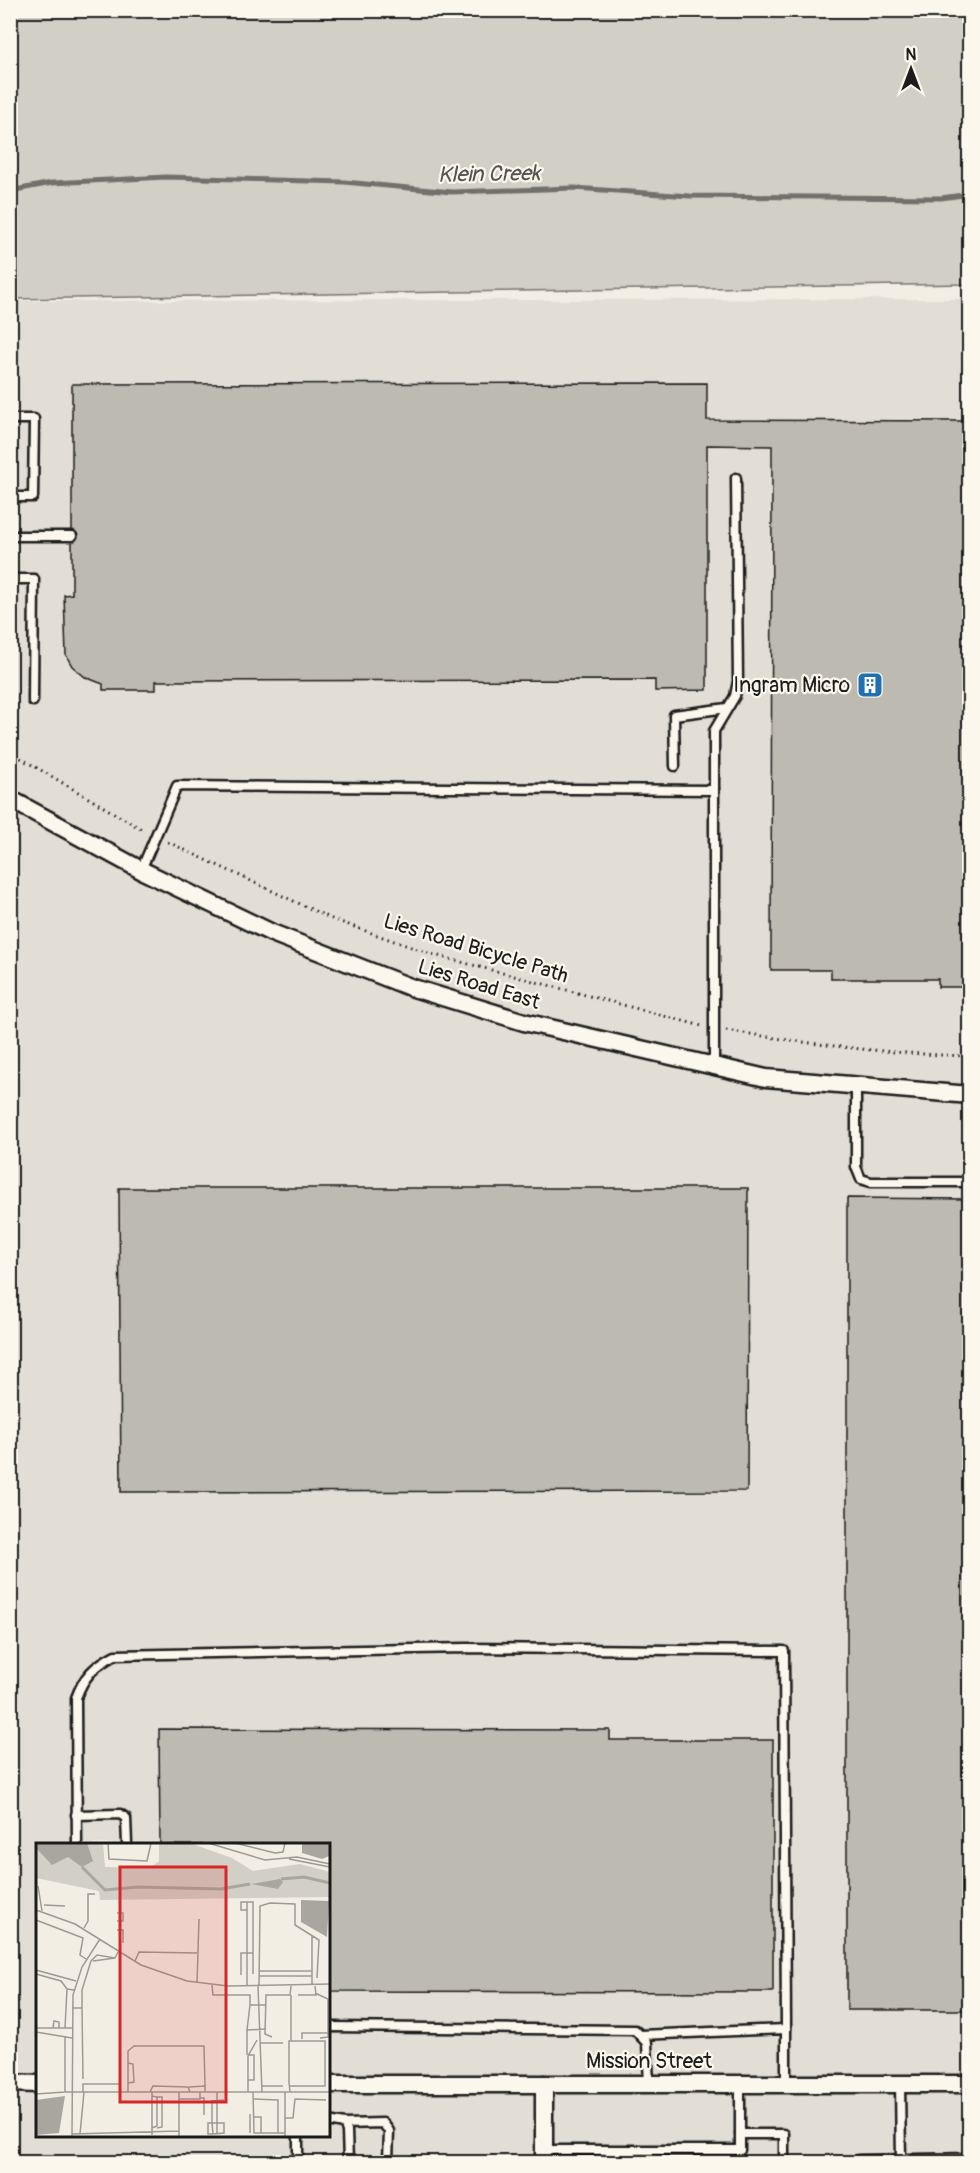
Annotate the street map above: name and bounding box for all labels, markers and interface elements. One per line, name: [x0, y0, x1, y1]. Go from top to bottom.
north arrow: [881, 39, 941, 99]
text: N: [906, 45, 917, 65]
water label: Klein Creek: [438, 159, 542, 189]
building icon: Ingram Micro: [855, 670, 885, 700]
place label: Ingram Micro: [733, 672, 850, 699]
street label: Lies Road Bicycle Path: [380, 908, 572, 989]
street label: Lies Road East: [414, 953, 544, 1016]
inset map: [36, 1843, 330, 2137]
street label: Mission Street: [586, 2048, 712, 2075]

